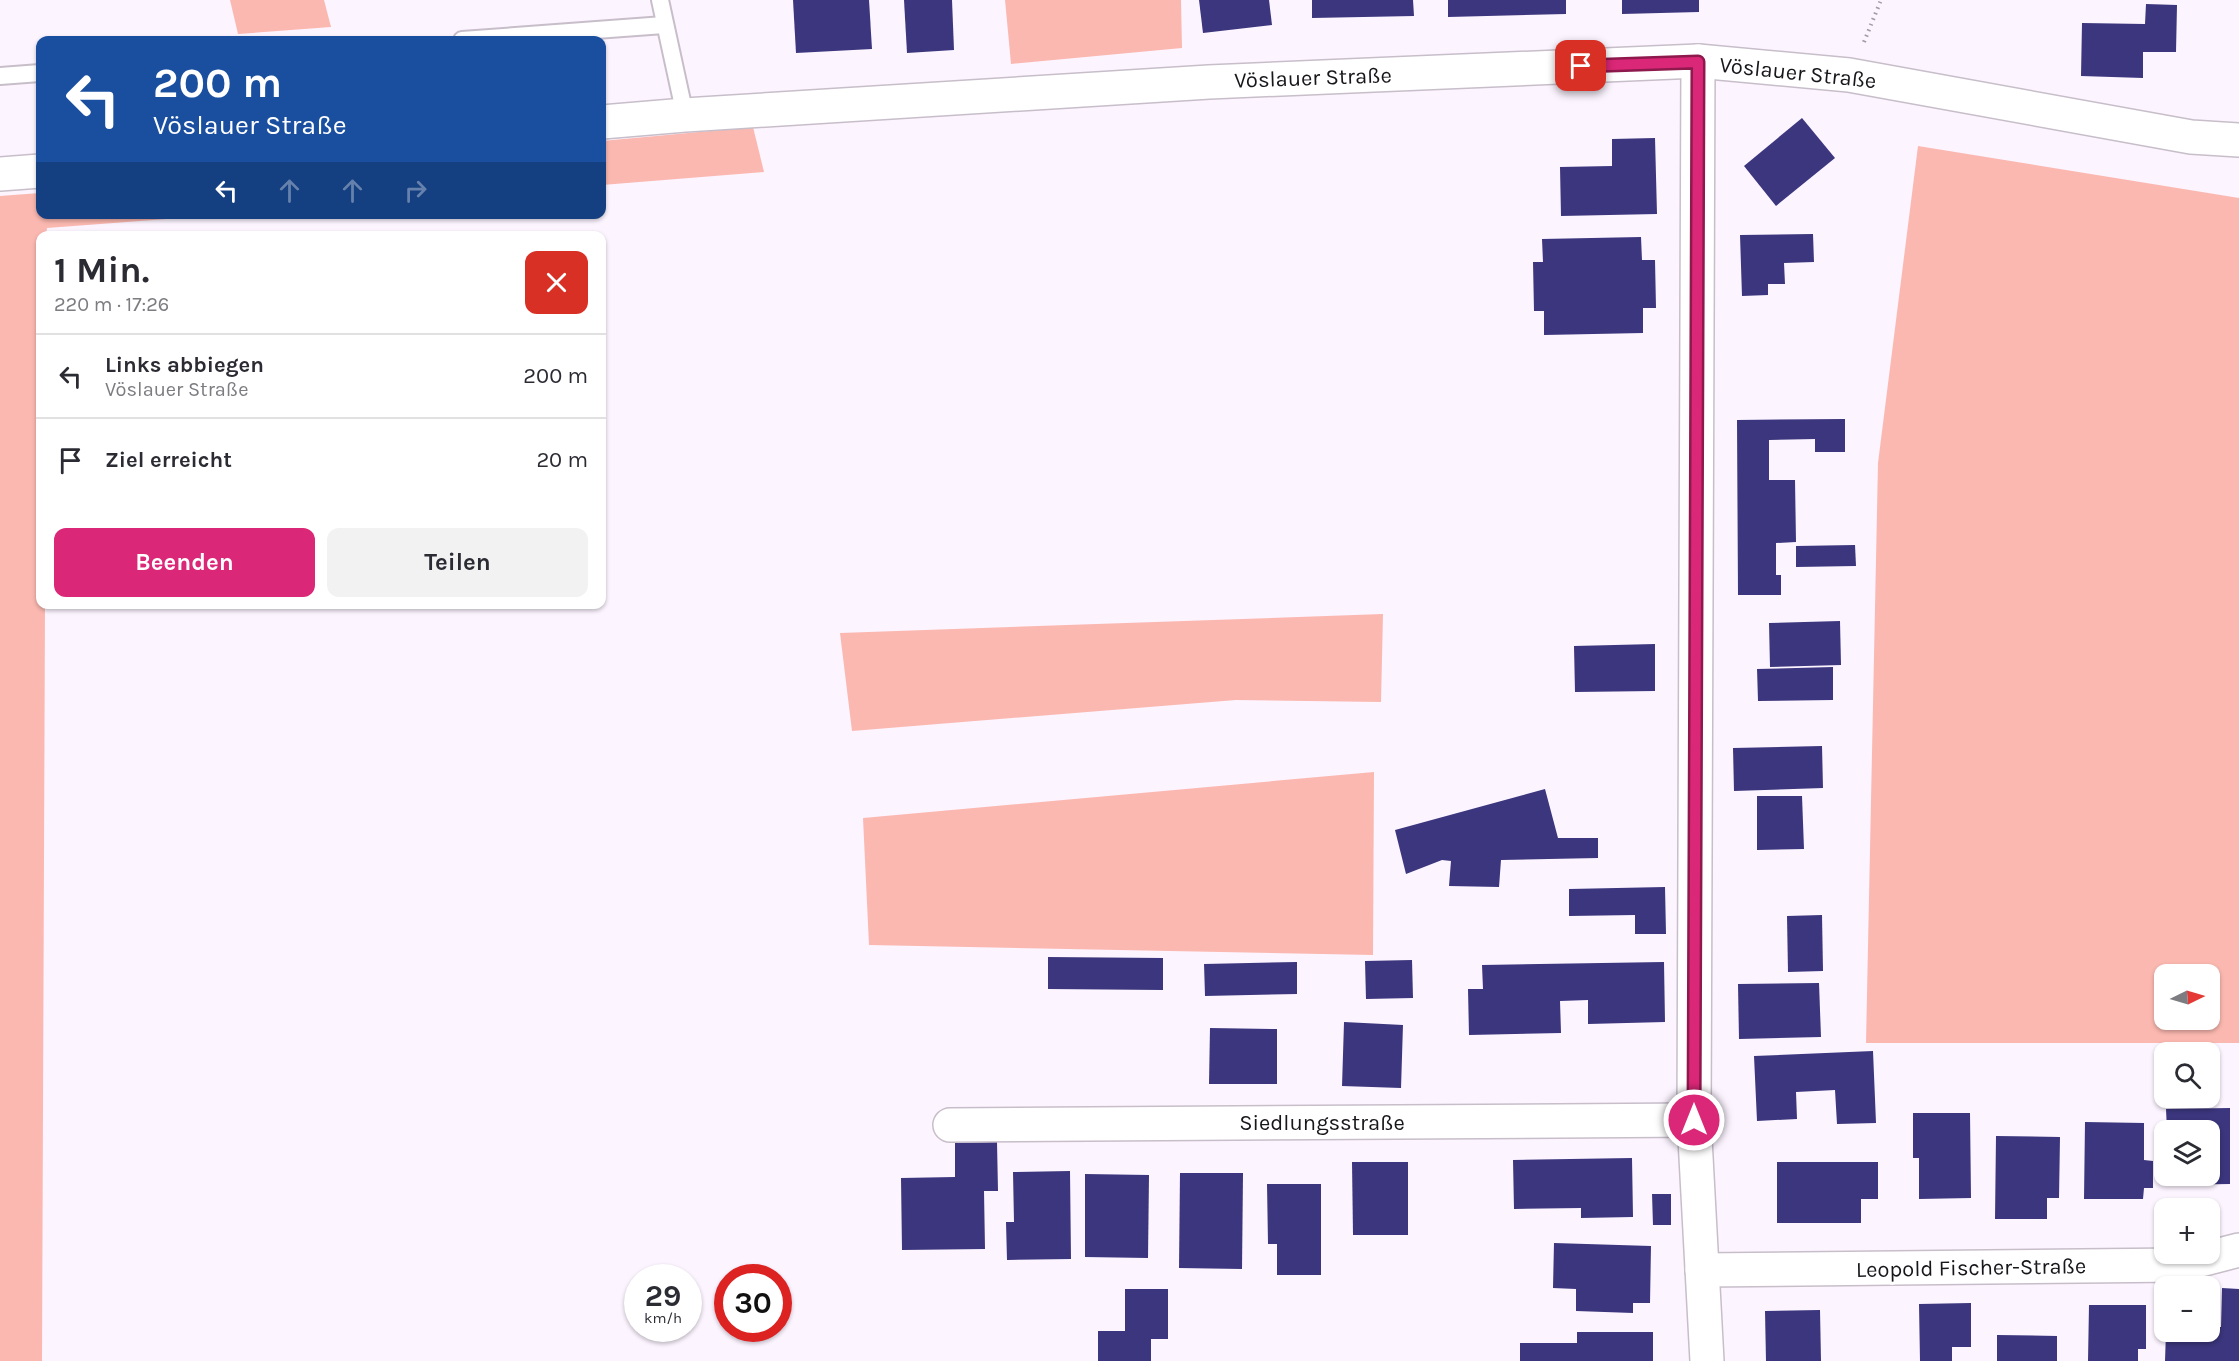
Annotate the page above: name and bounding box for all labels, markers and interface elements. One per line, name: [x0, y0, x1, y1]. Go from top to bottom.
pin: [1555, 40, 1606, 91]
icon: arrive: [1564, 49, 1597, 82]
street label: Vöslauer Straße: [1718, 52, 1878, 94]
text: 200 m: [153, 58, 282, 108]
icon: left: [54, 60, 132, 138]
street label: Vöslauer Straße: [1234, 62, 1392, 94]
text: Vöslauer Straße: [153, 109, 347, 141]
icon: left: [210, 174, 243, 207]
icon: ahead: [273, 174, 306, 207]
icon: ahead: [336, 174, 369, 207]
icon: right: [399, 174, 432, 207]
text: 1 Min.: [54, 249, 149, 291]
button: close: [525, 251, 588, 314]
text: 220 m · 17:26: [54, 293, 169, 316]
text: Links abbiegen: [105, 352, 264, 378]
icon: left: [54, 360, 87, 393]
text: 200 m: [523, 363, 588, 389]
text: Vöslauer Straße: [105, 378, 248, 401]
icon: arrive: [54, 444, 87, 477]
text: Ziel erreicht: [105, 447, 232, 473]
text: 20 m: [536, 447, 588, 473]
button: Beenden: [54, 528, 315, 597]
button: Teilen: [327, 528, 588, 597]
north arrow: [2154, 964, 2220, 1030]
map controls: [2154, 964, 2220, 1342]
button: search: [2154, 1042, 2220, 1108]
position arrow: [1662, 1088, 1726, 1152]
street label: Siedlungsstraße: [1239, 1110, 1405, 1136]
button: layers: [2154, 1120, 2220, 1186]
button: +: [2154, 1198, 2220, 1264]
street label: Leopold Fischer-Straße: [1856, 1253, 2086, 1283]
speed limit sign: 30: [714, 1264, 792, 1342]
button: −: [2154, 1276, 2220, 1342]
text: 29: [645, 1278, 681, 1314]
text: km/h: [644, 1309, 682, 1327]

